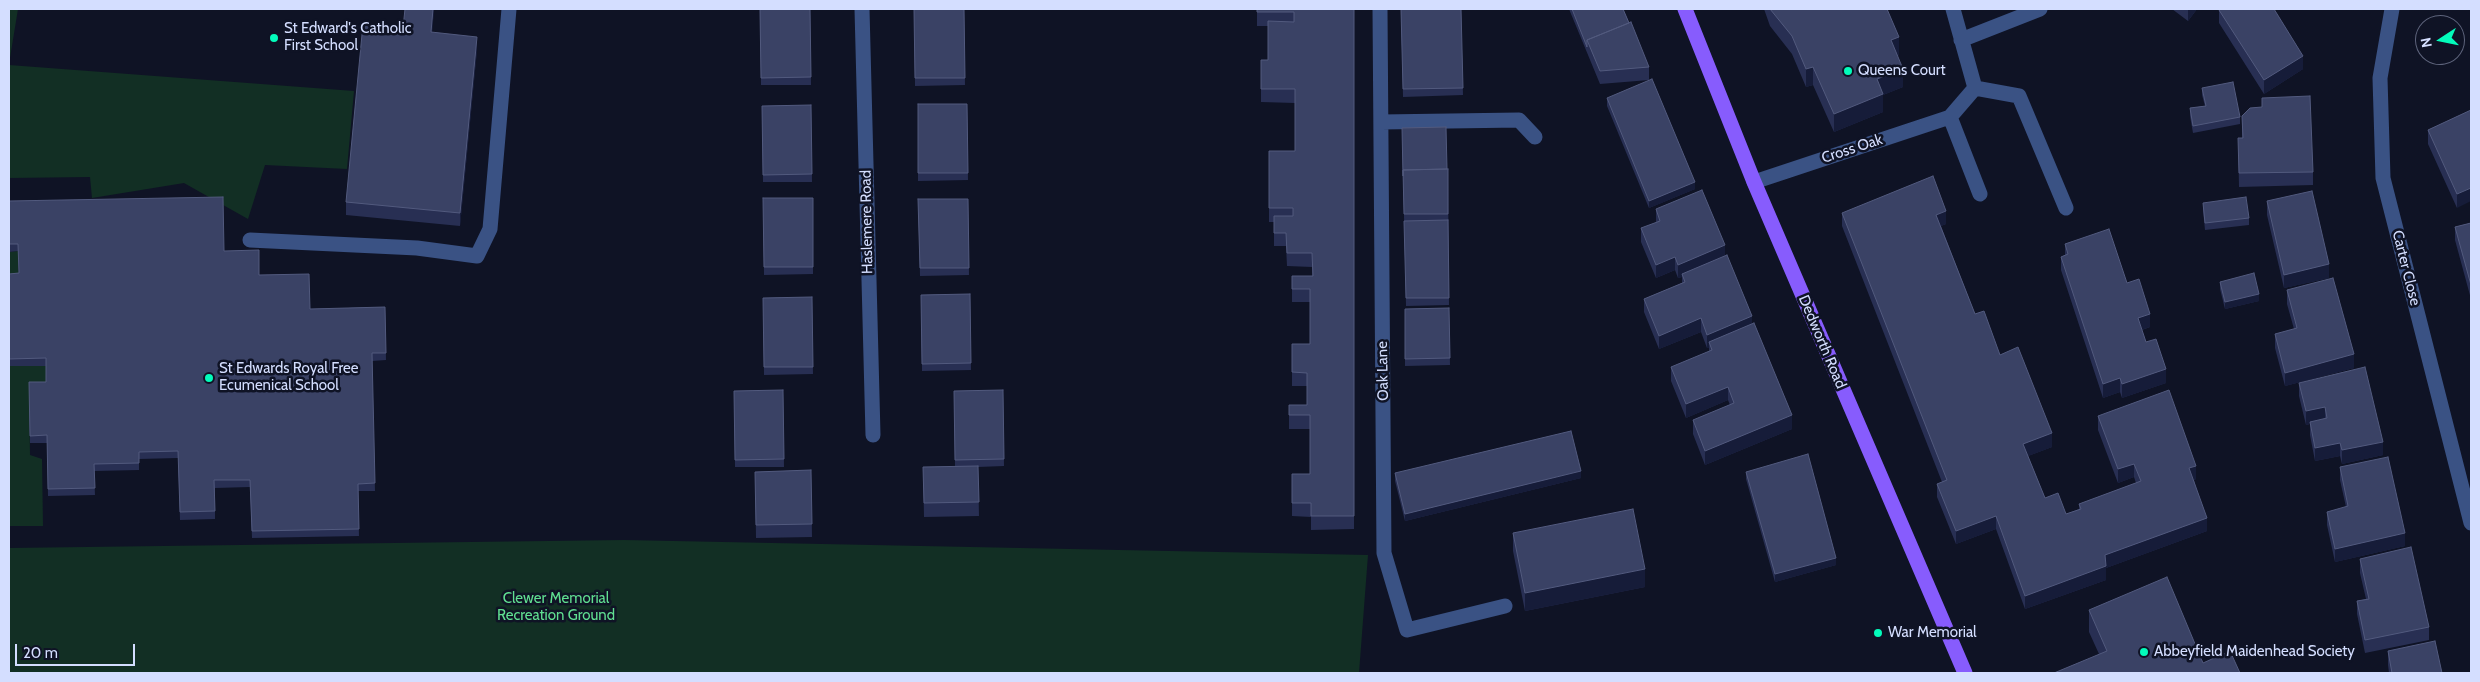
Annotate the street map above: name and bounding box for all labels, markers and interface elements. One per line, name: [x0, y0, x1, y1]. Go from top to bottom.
north arrow: [2415, 15, 2465, 65]
place label: St Edward's Catholic First School: [284, 20, 411, 55]
marker: St Edward's Catholic First School: [268, 32, 280, 44]
text: N: [2416, 36, 2436, 49]
place label: Queens Court: [1858, 62, 1946, 80]
marker: Queens Court: [1842, 65, 1854, 77]
street label: Cross Oak: [1819, 131, 1885, 167]
street label: Haslemere Road: [857, 170, 877, 274]
street label: Carter Close: [2388, 229, 2424, 307]
street label: Dedworth Road: [1794, 293, 1850, 391]
street label: Oak Lane: [1373, 341, 1393, 401]
place label: St Edwards Royal Free Ecumenical School: [219, 360, 358, 395]
marker: St Edwards Royal Free Ecumenical School: [203, 372, 215, 384]
park label: Clewer Memorial Recreation Ground: [497, 590, 615, 625]
place label: War Memorial: [1888, 624, 1977, 642]
marker: War Memorial: [1872, 627, 1884, 639]
scale bar: [18, 634, 138, 666]
place label: Abbeyfield Maidenhead Society: [2154, 643, 2355, 661]
text: 20 m: [23, 644, 58, 662]
marker: Abbeyfield Maidenhead Society: [2138, 646, 2150, 658]

